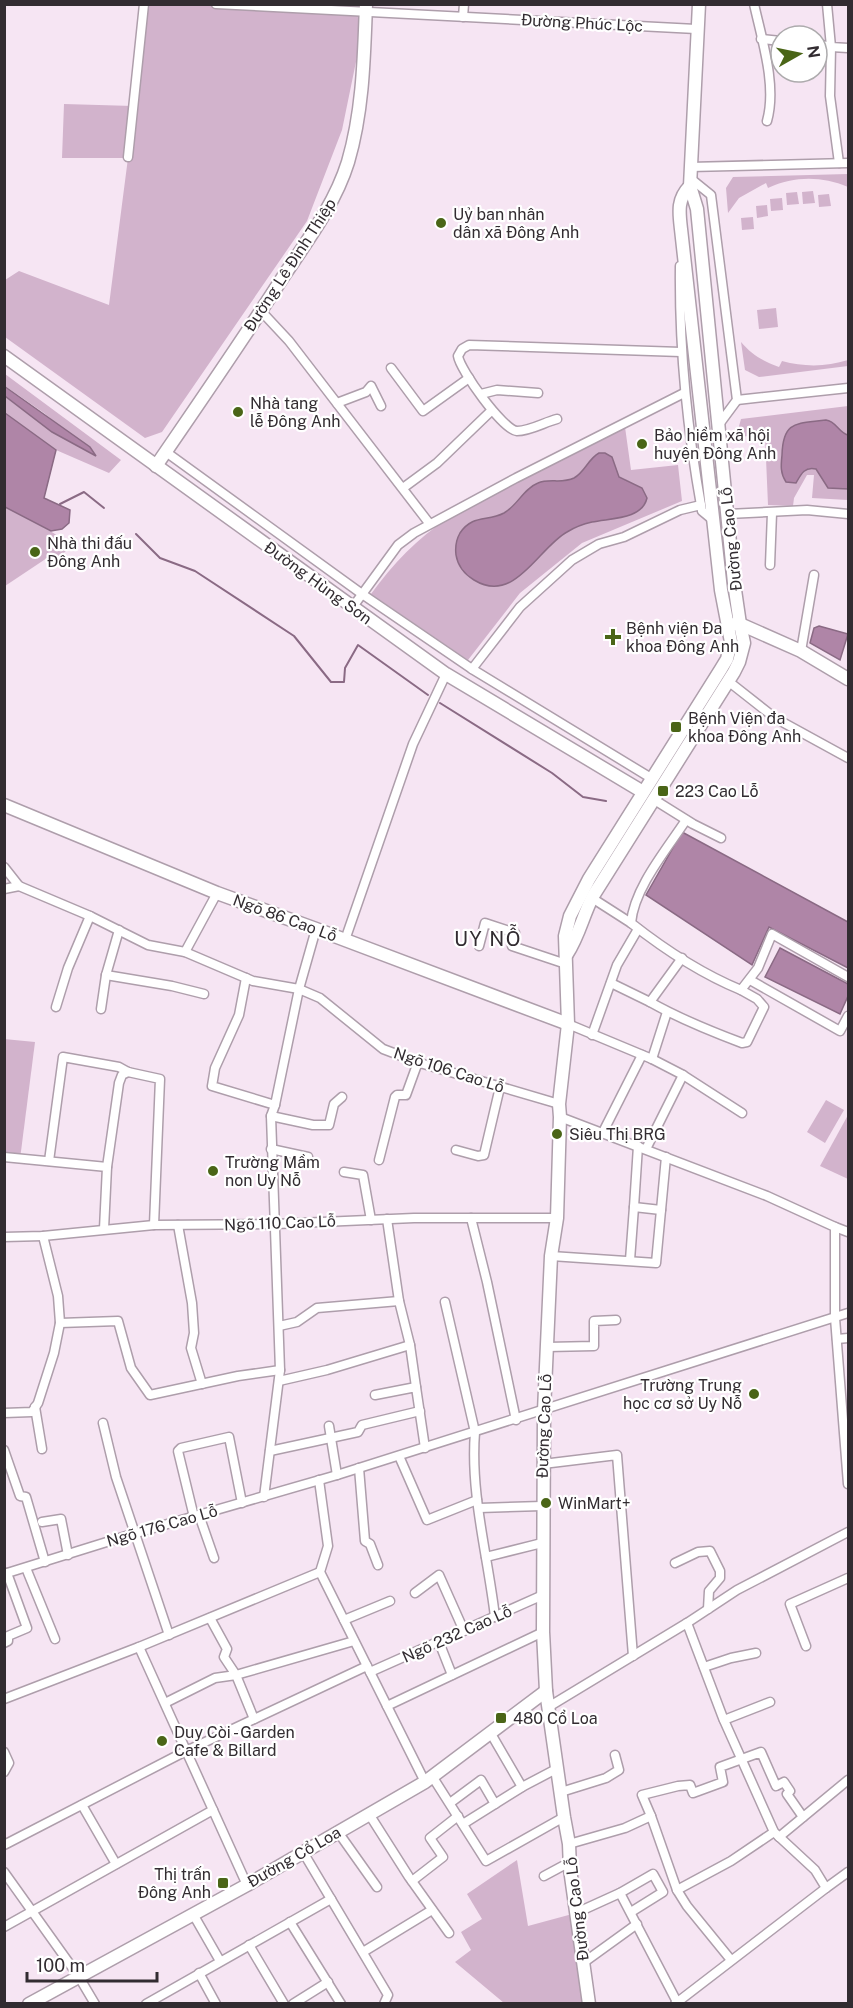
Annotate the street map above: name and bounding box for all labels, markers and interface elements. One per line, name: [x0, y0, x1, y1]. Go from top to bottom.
street label: Đường Phúc Lộc: [521, 10, 643, 36]
north arrow: [769, 24, 829, 84]
text: N: [803, 44, 824, 59]
street label: Đường Lê Đình Thiệp: [240, 195, 340, 335]
place label: Uỷ ban nhân dân xã Đông Anh: [453, 205, 579, 242]
marker: Uỷ ban nhân dân xã Đông Anh: [434, 216, 448, 230]
place label: Nhà tang lễ Đông Anh: [250, 394, 341, 431]
marker: Nhà tang lễ Đông Anh: [231, 405, 245, 419]
place label: Bảo hiểm xã hội huyện Đông Anh: [654, 426, 776, 463]
marker: Bảo hiểm xã hội huyện Đông Anh: [635, 437, 649, 451]
street label: Đường Cao Lỗ: [716, 486, 746, 592]
place label: Nhà thi đấu Đông Anh: [47, 534, 132, 571]
street label: Đường Hùng Sơn: [260, 538, 376, 628]
marker: Nhà thi đấu Đông Anh: [28, 545, 42, 559]
place label: Bệnh viện Đa khoa Đông Anh: [626, 619, 739, 656]
marker: Bệnh viện Đa khoa Đông Anh: [604, 628, 622, 646]
place label: Bệnh Viện đa khoa Đông Anh: [688, 709, 801, 746]
marker: Bệnh Viện đa khoa Đông Anh: [669, 720, 683, 734]
place label: 223 Cao Lỗ: [675, 782, 759, 801]
marker: 223 Cao Lỗ: [656, 784, 670, 798]
street label: Ngõ 86 Cao Lỗ: [230, 890, 340, 946]
district label: UY NỖ: [454, 923, 522, 951]
street label: Ngõ 106 Cao Lỗ: [391, 1043, 507, 1097]
place label: Siêu Thị BRG: [569, 1125, 666, 1144]
marker: Siêu Thị BRG: [550, 1127, 564, 1141]
place label: Trường Mầm non Uy Nỗ: [225, 1153, 320, 1190]
marker: Trường Mầm non Uy Nỗ: [206, 1164, 220, 1178]
street label: Ngõ 110 Cao Lỗ: [224, 1212, 336, 1234]
street label: Đường Cao Lỗ: [533, 1373, 555, 1479]
place label: Trường Trung học cơ sở Uy Nỗ: [623, 1376, 742, 1413]
marker: Trường Trung học cơ sở Uy Nỗ: [747, 1387, 761, 1401]
place label: WinMart+: [558, 1494, 631, 1513]
marker: WinMart+: [539, 1496, 553, 1510]
street label: Ngõ 176 Cao Lỗ: [104, 1501, 220, 1551]
street label: Ngõ 232 Cao Lỗ: [399, 1601, 515, 1667]
place label: 480 Cổ Loa: [513, 1709, 598, 1728]
marker: 480 Cổ Loa: [494, 1711, 508, 1725]
place label: Duy Còi - Garden Cafe & Billard: [174, 1723, 295, 1760]
marker: Duy Còi - Garden Cafe & Billard: [155, 1734, 169, 1748]
street label: Đường Cổ Loa: [244, 1823, 344, 1891]
street label: Đường Cao Lỗ: [561, 1856, 593, 1962]
place label: Thị trấn Đông Anh: [138, 1865, 211, 1902]
marker: Thị trấn Đông Anh: [216, 1876, 230, 1890]
scale bar: [27, 1945, 158, 1983]
text: 100 m: [36, 1955, 85, 1976]

